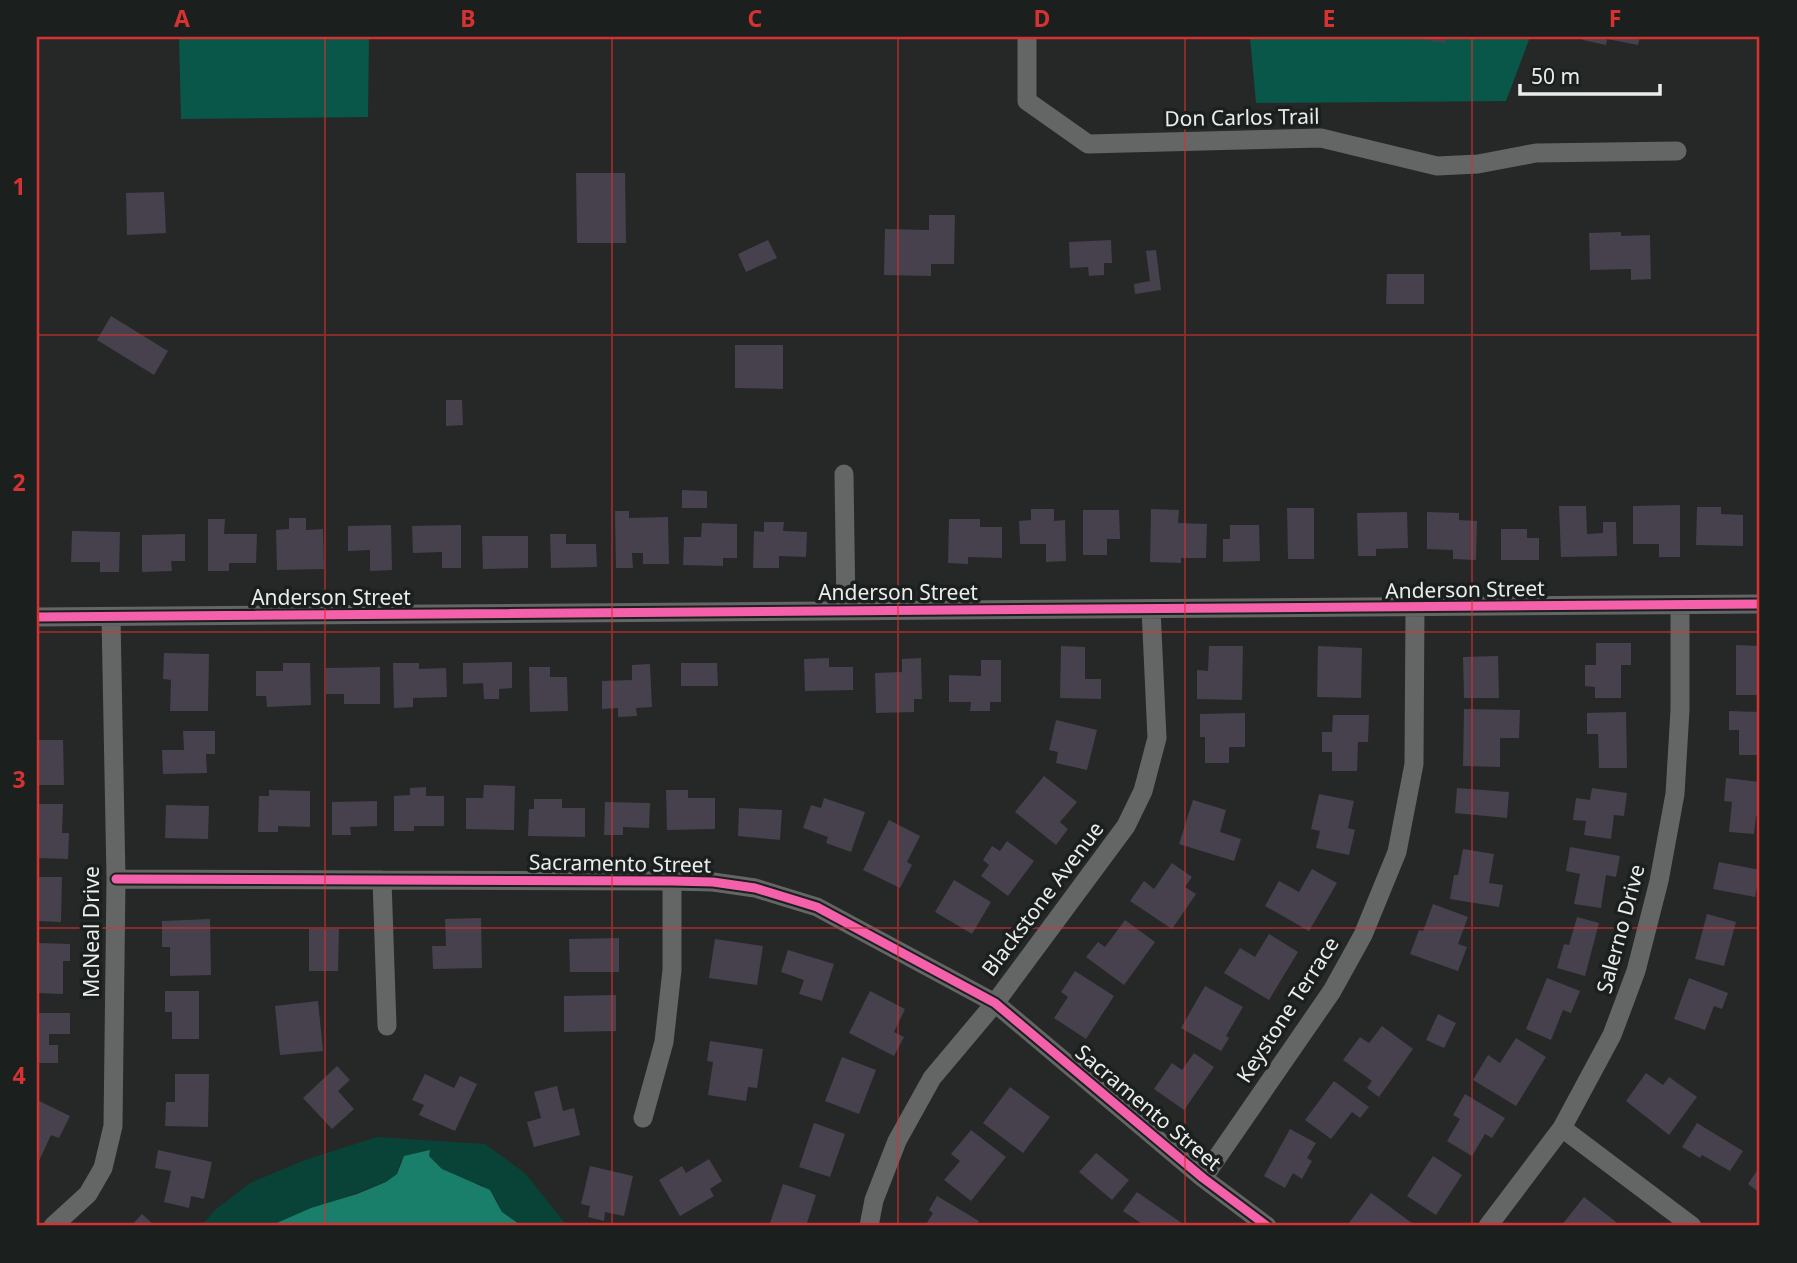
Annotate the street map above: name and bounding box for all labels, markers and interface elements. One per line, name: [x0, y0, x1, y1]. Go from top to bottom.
text: A: [174, 2, 190, 34]
text: B: [460, 2, 476, 34]
text: C: [748, 2, 763, 34]
text: D: [1034, 2, 1050, 34]
text: E: [1323, 2, 1335, 34]
text: F: [1609, 2, 1621, 34]
scale bar: [1520, 52, 1660, 96]
text: 50 m: [1531, 62, 1580, 90]
street label: Don Carlos Trail: [1164, 102, 1320, 132]
text: 1: [12, 170, 26, 202]
text: 2: [12, 466, 26, 498]
street label: Anderson Street: [1385, 574, 1545, 604]
street label: Anderson Street: [818, 578, 978, 606]
street label: Anderson Street: [251, 583, 411, 611]
text: 3: [12, 763, 26, 795]
street label: Blackstone Avenue: [975, 815, 1110, 981]
street label: Sacramento Street: [529, 847, 712, 879]
street label: Salerno Drive: [1589, 861, 1651, 996]
street label: McNeal Drive: [77, 866, 105, 998]
street label: Keystone Terrace: [1230, 931, 1345, 1088]
street label: Sacramento Street: [1070, 1038, 1228, 1177]
text: 4: [12, 1059, 26, 1091]

